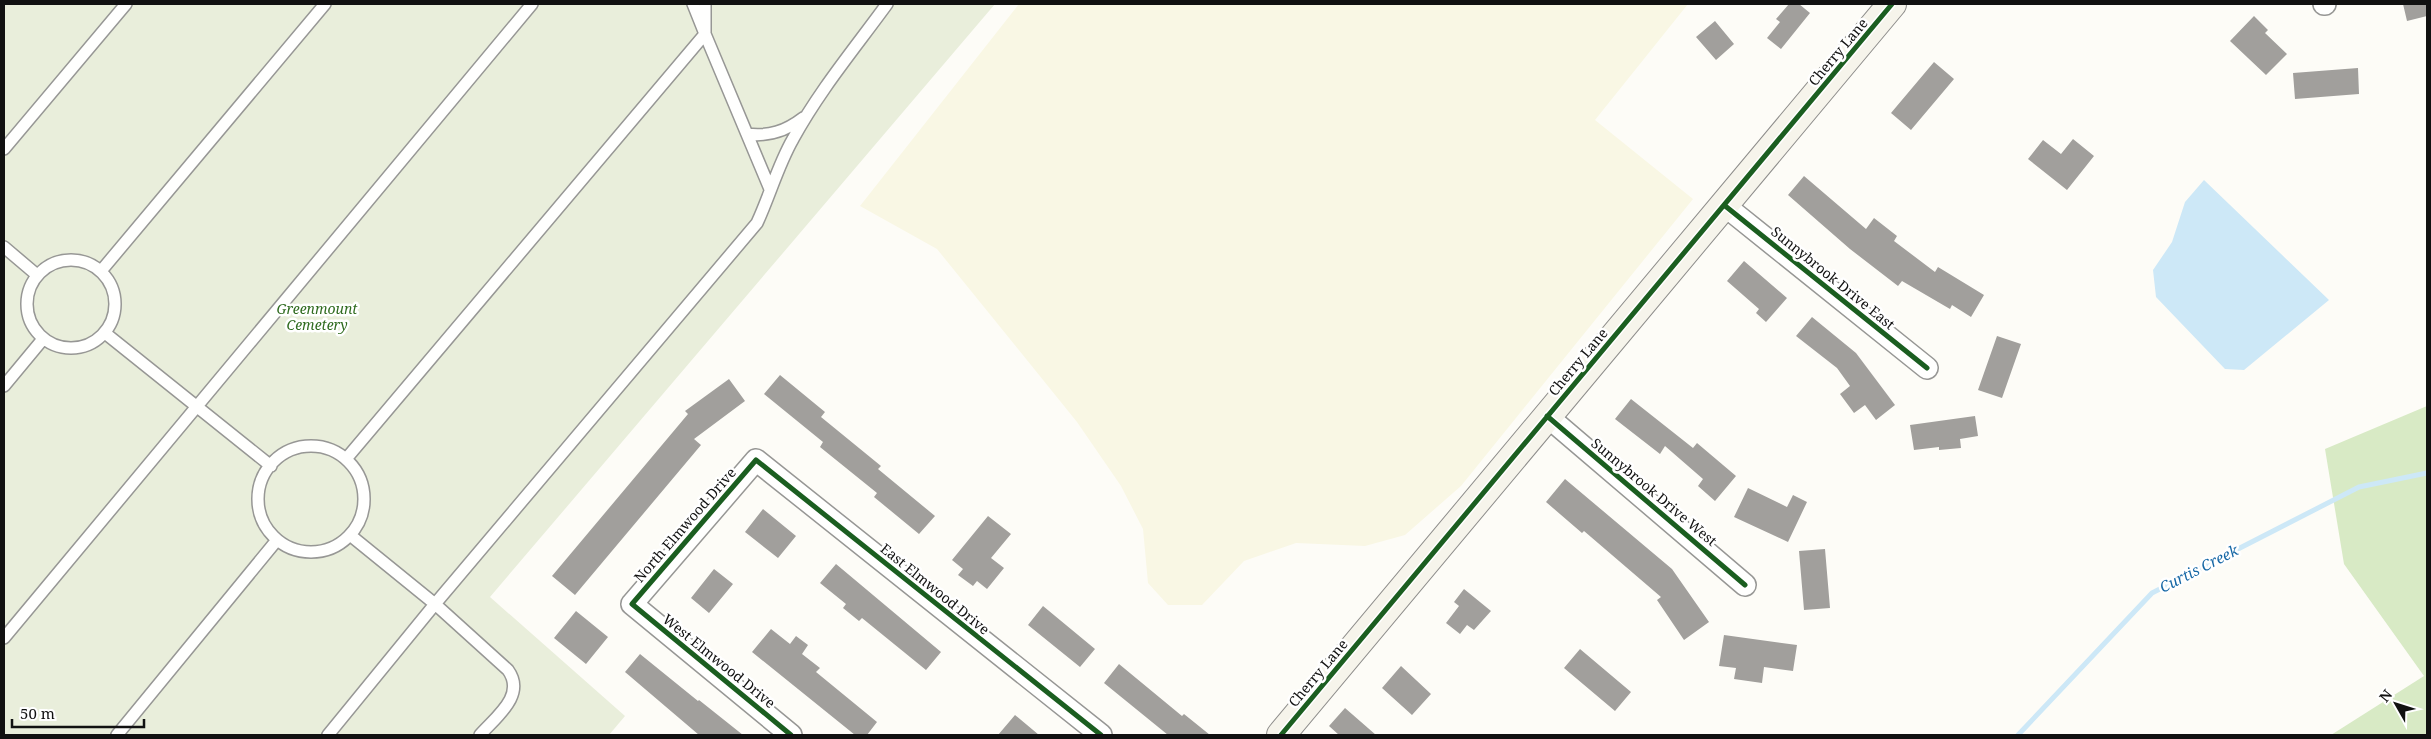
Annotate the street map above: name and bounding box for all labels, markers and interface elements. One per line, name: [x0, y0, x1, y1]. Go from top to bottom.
street label: Cherry Lane: [1804, 14, 1872, 90]
street label: Sunnybrook Drive East: [1768, 222, 1899, 333]
park label: Greenmount Cemetery: [277, 299, 358, 334]
street label: Cherry Lane: [1544, 324, 1612, 400]
street label: Sunnybrook Drive West: [1588, 433, 1721, 550]
street label: North Elmwood Drive: [629, 463, 740, 586]
street label: East Elmwood Drive: [877, 539, 994, 639]
water label: Curtis Creek: [2156, 540, 2242, 596]
street label: West Elmwood Drive: [659, 609, 780, 712]
street label: Cherry Lane: [1284, 635, 1352, 711]
north arrow: [2371, 679, 2421, 729]
text: N: [2375, 685, 2396, 706]
scale bar: [12, 696, 145, 728]
text: 50 m: [20, 703, 55, 723]

